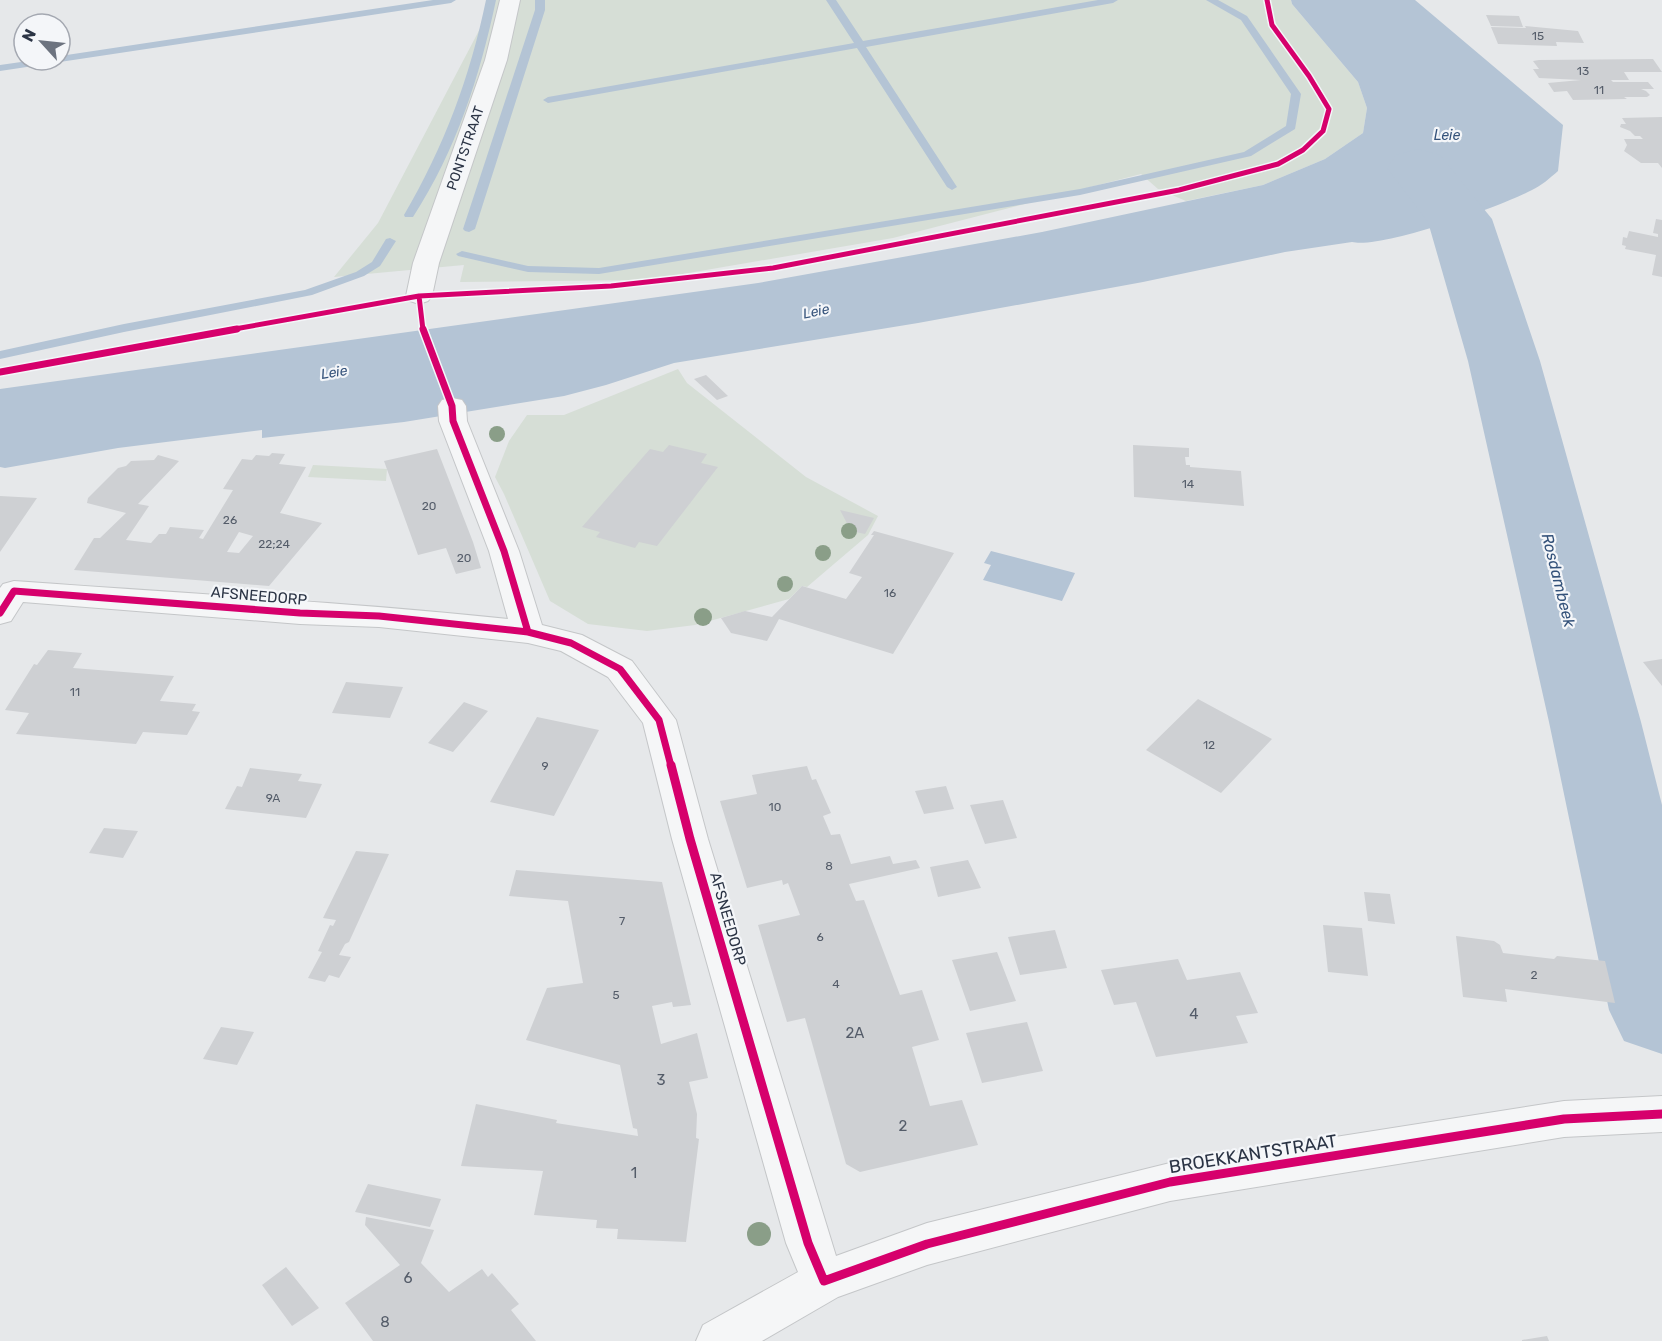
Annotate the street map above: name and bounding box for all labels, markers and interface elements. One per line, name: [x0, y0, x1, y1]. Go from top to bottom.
north arrow: [12, 12, 72, 72]
text: N: [18, 26, 40, 45]
house number: 15: [1532, 29, 1544, 43]
house number: 13: [1577, 64, 1589, 78]
house number: 11: [1594, 83, 1604, 97]
street label: PONTSTRAAT: [443, 104, 488, 193]
water label: Leie: [1434, 127, 1460, 144]
water label: Leie: [801, 300, 831, 323]
water label: Leie: [320, 362, 349, 383]
house number: 14: [1182, 477, 1195, 491]
house number: 20: [422, 499, 436, 513]
house number: 26: [223, 513, 237, 527]
water label: Rosdambeek: [1538, 531, 1580, 630]
house number: 22;24: [258, 537, 290, 551]
house number: 20: [457, 551, 471, 565]
street label: AFSNEEDORP: [210, 583, 308, 609]
house number: 16: [884, 586, 896, 600]
house number: 11: [70, 685, 80, 699]
house number: 12: [1203, 738, 1215, 752]
house number: 9: [541, 759, 549, 773]
house number: 9A: [266, 791, 280, 805]
house number: 10: [769, 800, 781, 814]
house number: 8: [825, 859, 833, 873]
street label: AFSNEEDORP: [706, 870, 750, 968]
house number: 7: [619, 914, 625, 928]
house number: 6: [816, 930, 824, 944]
house number: 2: [1530, 968, 1538, 982]
house number: 4: [832, 977, 840, 991]
house number: 5: [612, 988, 620, 1002]
house number: 4: [1189, 1005, 1199, 1023]
house number: 2A: [846, 1024, 864, 1042]
house number: 3: [656, 1071, 666, 1089]
house number: 2: [899, 1117, 908, 1135]
street label: BROEKKANTSTRAAT: [1167, 1130, 1339, 1178]
house number: 1: [631, 1164, 637, 1182]
house number: 6: [403, 1269, 413, 1287]
house number: 8: [380, 1313, 390, 1331]

